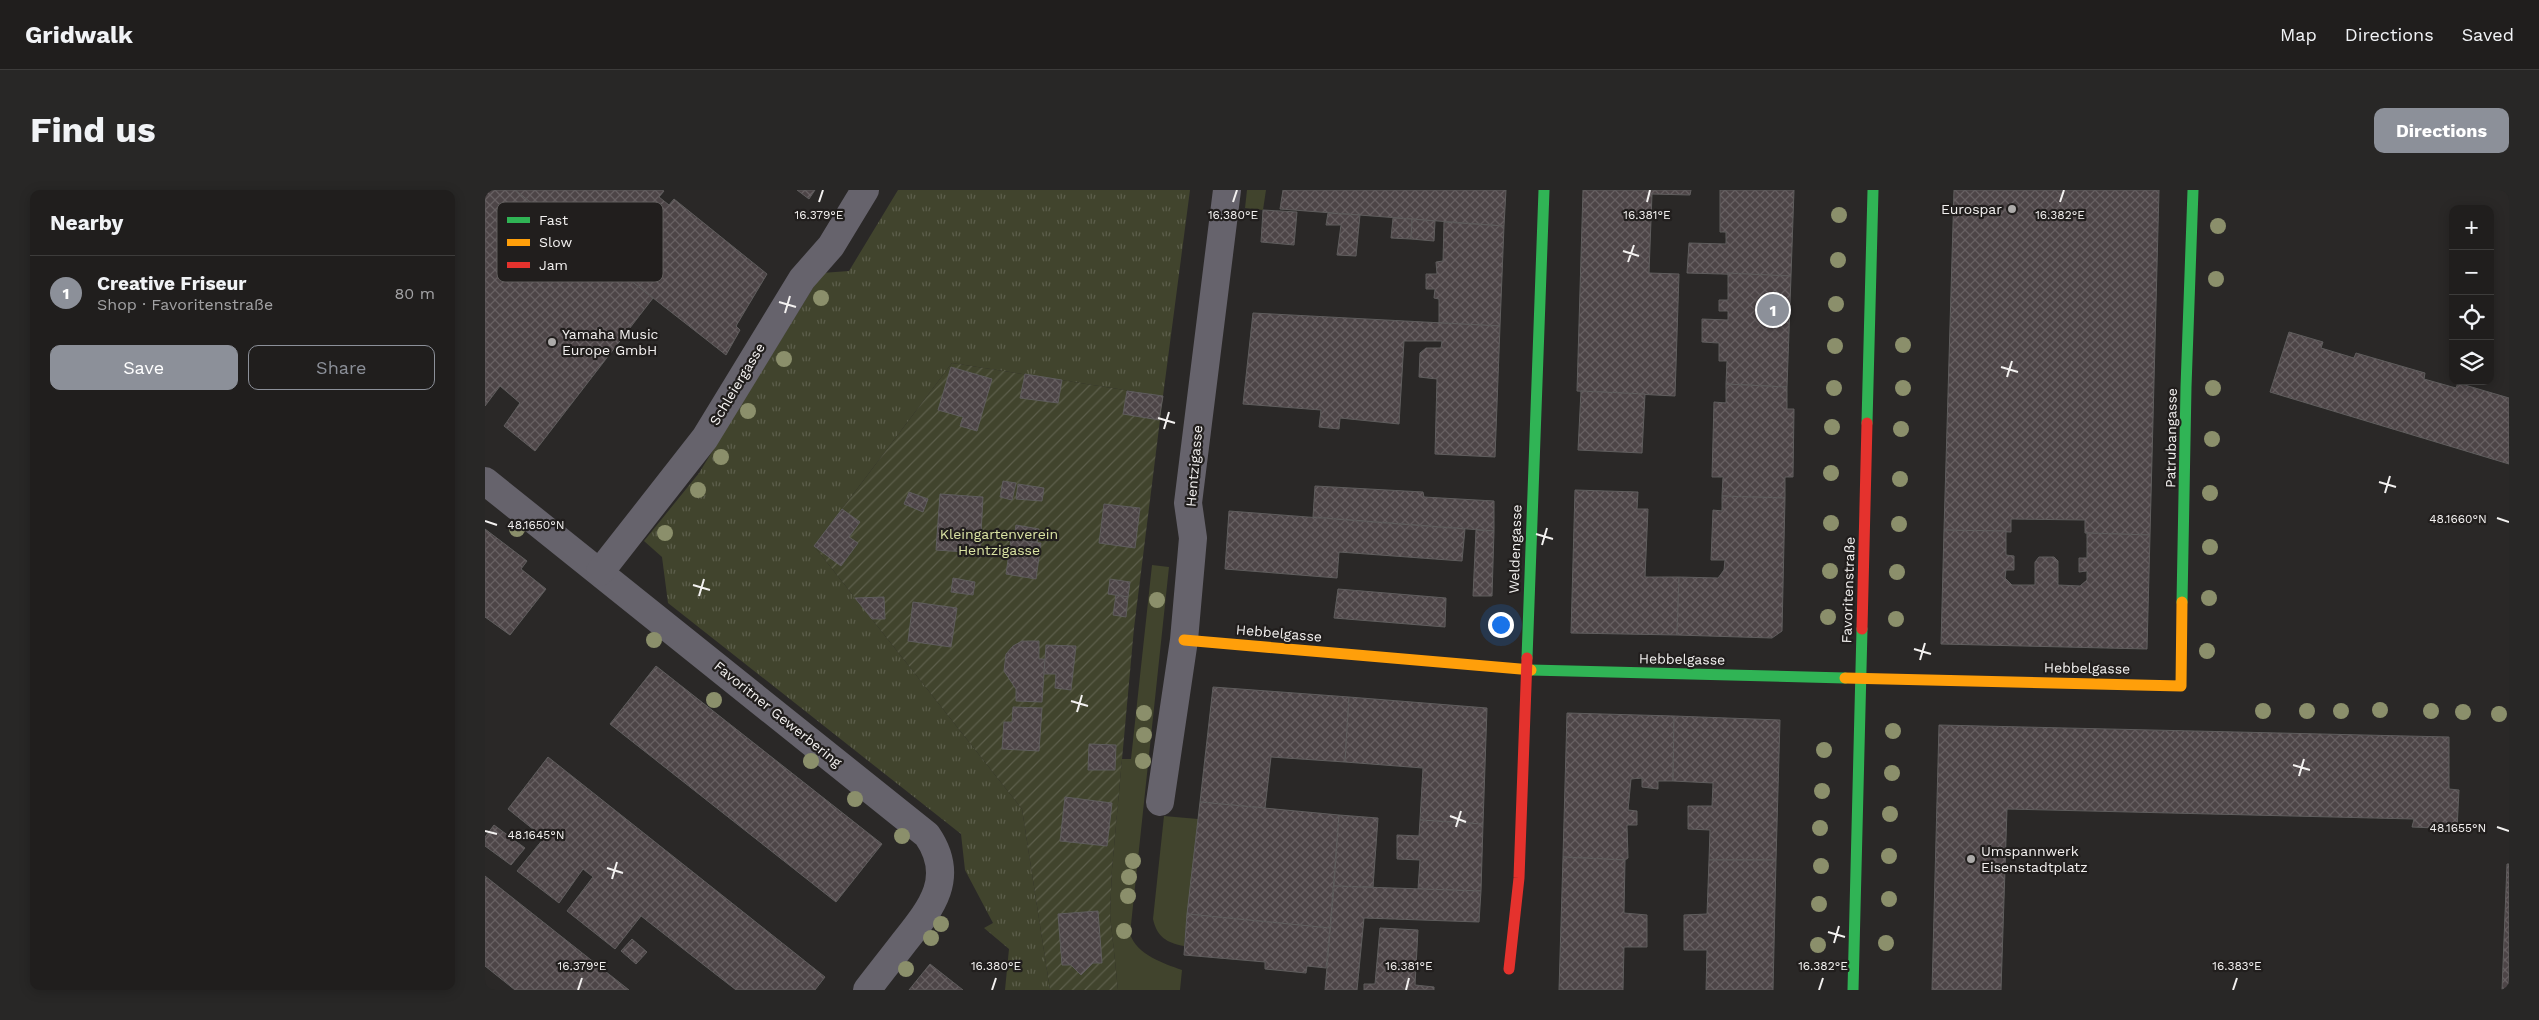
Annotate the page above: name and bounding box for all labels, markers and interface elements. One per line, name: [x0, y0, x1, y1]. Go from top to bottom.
text: Gridwalk: [25, 21, 133, 49]
text: Map: [2280, 24, 2317, 45]
text: Directions: [2345, 24, 2434, 45]
text: Saved: [2462, 24, 2514, 45]
button: Directions: [2374, 108, 2509, 153]
text: Find us: [30, 109, 156, 151]
place label: Eurospar: [1941, 201, 2002, 217]
legend: [497, 202, 663, 282]
marker: Eurospar: [2006, 203, 2018, 215]
map controls: [2449, 205, 2494, 385]
button: +: [2449, 205, 2494, 250]
text: 16.379°E: [795, 208, 844, 222]
text: 16.380°E: [1208, 208, 1258, 222]
text: 16.381°E: [1623, 208, 1671, 222]
text: 16.382°E: [2035, 208, 2085, 222]
text: Nearby: [50, 210, 123, 235]
text: Fast: [539, 212, 568, 228]
text: Slow: [539, 234, 572, 250]
button: −: [2449, 250, 2494, 295]
text: Jam: [539, 257, 568, 273]
text: Creative Friseur: [97, 272, 246, 295]
text: 1: [63, 284, 69, 303]
text: 80 m: [394, 284, 435, 303]
pin: 1: [1757, 291, 1789, 329]
text: Shop · Favoritenstraße: [97, 295, 273, 314]
button: locate: [2449, 295, 2494, 340]
place label: Yamaha Music Europe GmbH: [562, 326, 659, 358]
marker: Yamaha Music Europe GmbH: [546, 336, 558, 348]
street label: Schleiergasse: [706, 340, 768, 428]
button: layers: [2449, 340, 2494, 385]
button: Save: [50, 345, 238, 390]
button: Share: [248, 345, 435, 390]
street label: Patrubangasse: [2162, 388, 2180, 488]
street label: Hentzigasse: [1182, 424, 1206, 508]
street label: Weldengasse: [1505, 504, 1525, 594]
text: 48.1660°N: [2429, 512, 2487, 526]
text: 48.1650°N: [507, 518, 565, 532]
park label: Kleingartenverein Hentzigasse: [940, 526, 1058, 558]
street label: Favoritenstraße: [1838, 536, 1858, 644]
your location: [1488, 612, 1514, 638]
street label: Hebbelgasse: [1235, 621, 1323, 645]
street label: Hebbelgasse: [1639, 650, 1725, 668]
street label: Favoritner Gewerbering: [711, 658, 845, 771]
street label: Hebbelgasse: [2044, 659, 2130, 677]
text: 48.1655°N: [2430, 821, 2486, 835]
text: 48.1645°N: [507, 828, 565, 842]
place label: Umspannwerk Eisenstadtplatz: [1981, 843, 2088, 875]
marker: Umspannwerk Eisenstadtplatz: [1965, 853, 1977, 865]
text: 16.379°E: [558, 959, 607, 973]
text: 16.380°E: [971, 959, 1021, 973]
text: 16.381°E: [1385, 959, 1433, 973]
text: 16.382°E: [1798, 959, 1848, 973]
text: 16.383°E: [2212, 959, 2262, 973]

